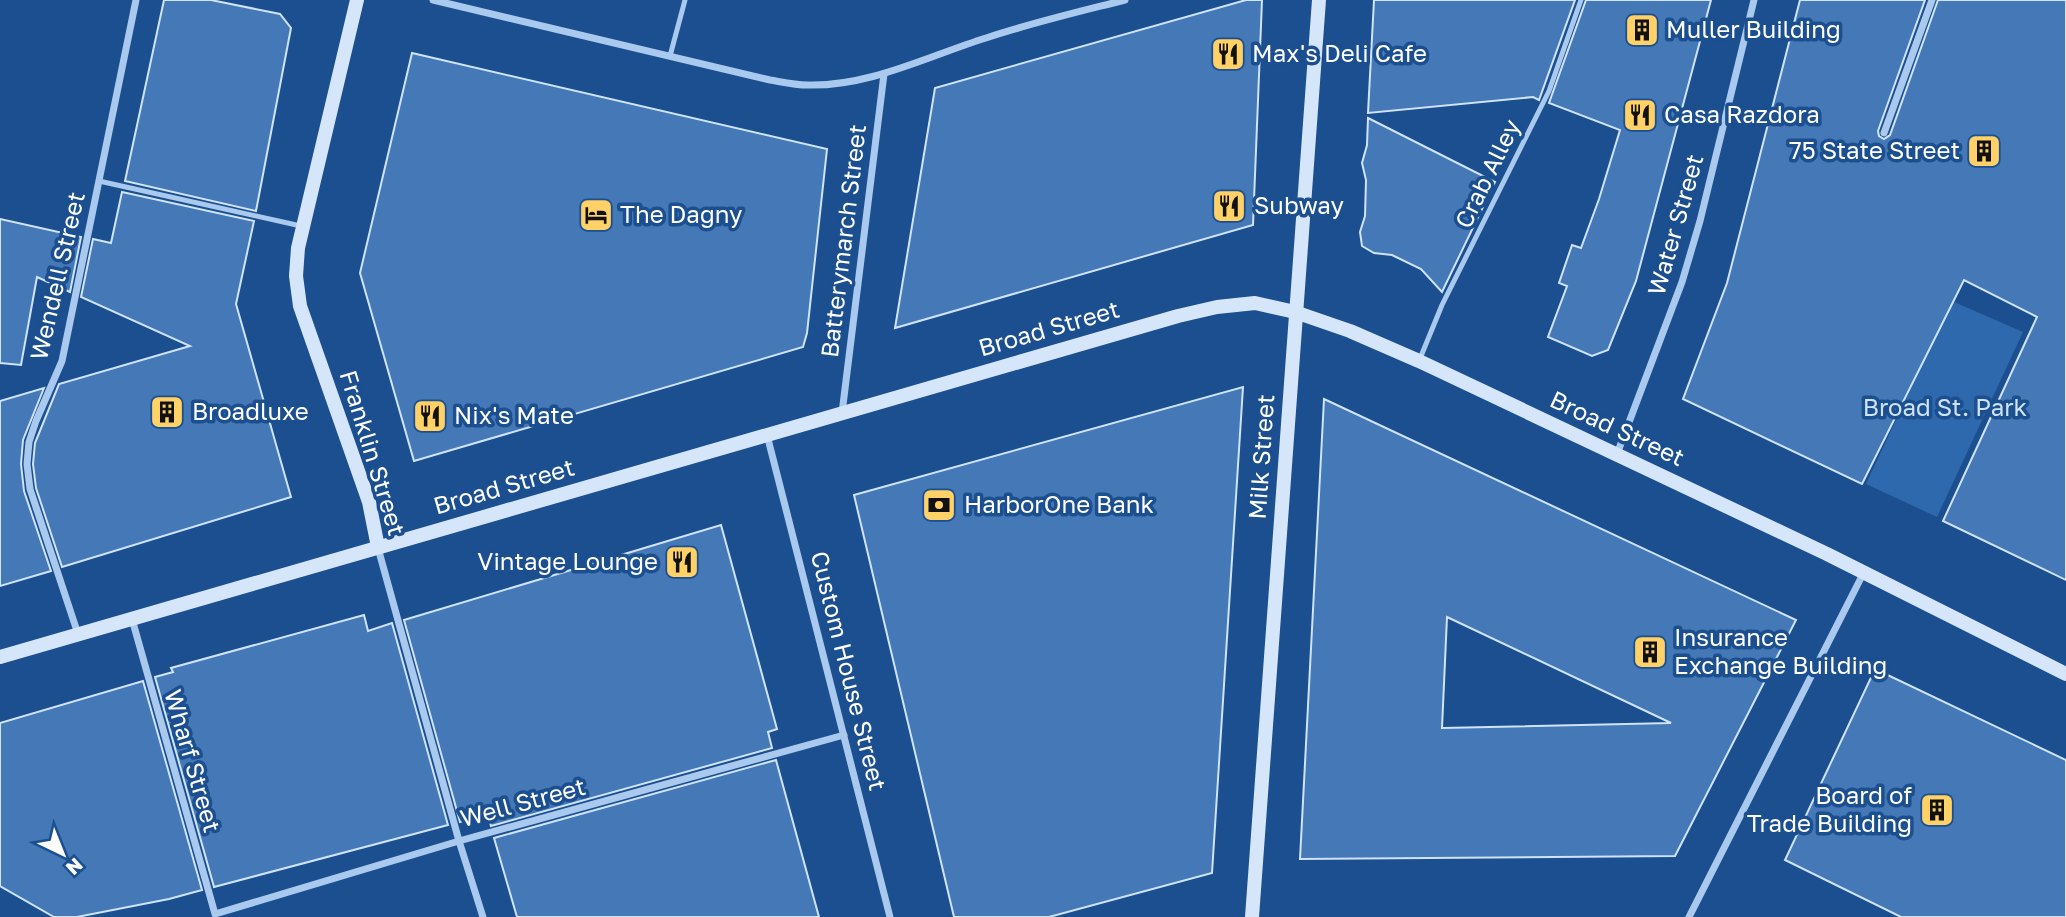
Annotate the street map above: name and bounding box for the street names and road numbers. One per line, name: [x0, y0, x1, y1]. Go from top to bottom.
street label: Crab Alley: [1448, 114, 1525, 232]
street label: Batterymarch Street: [814, 123, 871, 359]
street label: Water Street: [1641, 151, 1709, 298]
street label: Wendell Street: [23, 189, 90, 363]
street label: Broad Street: [975, 294, 1122, 361]
street label: Franklin Street: [335, 366, 412, 539]
street label: Broad Street: [1546, 384, 1689, 471]
street label: Milk Street: [1242, 393, 1279, 520]
street label: Broad Street: [430, 452, 577, 519]
street label: Custom House Street: [806, 548, 893, 793]
street label: Wharf Street: [159, 686, 228, 835]
street label: Well Street: [457, 771, 588, 832]

